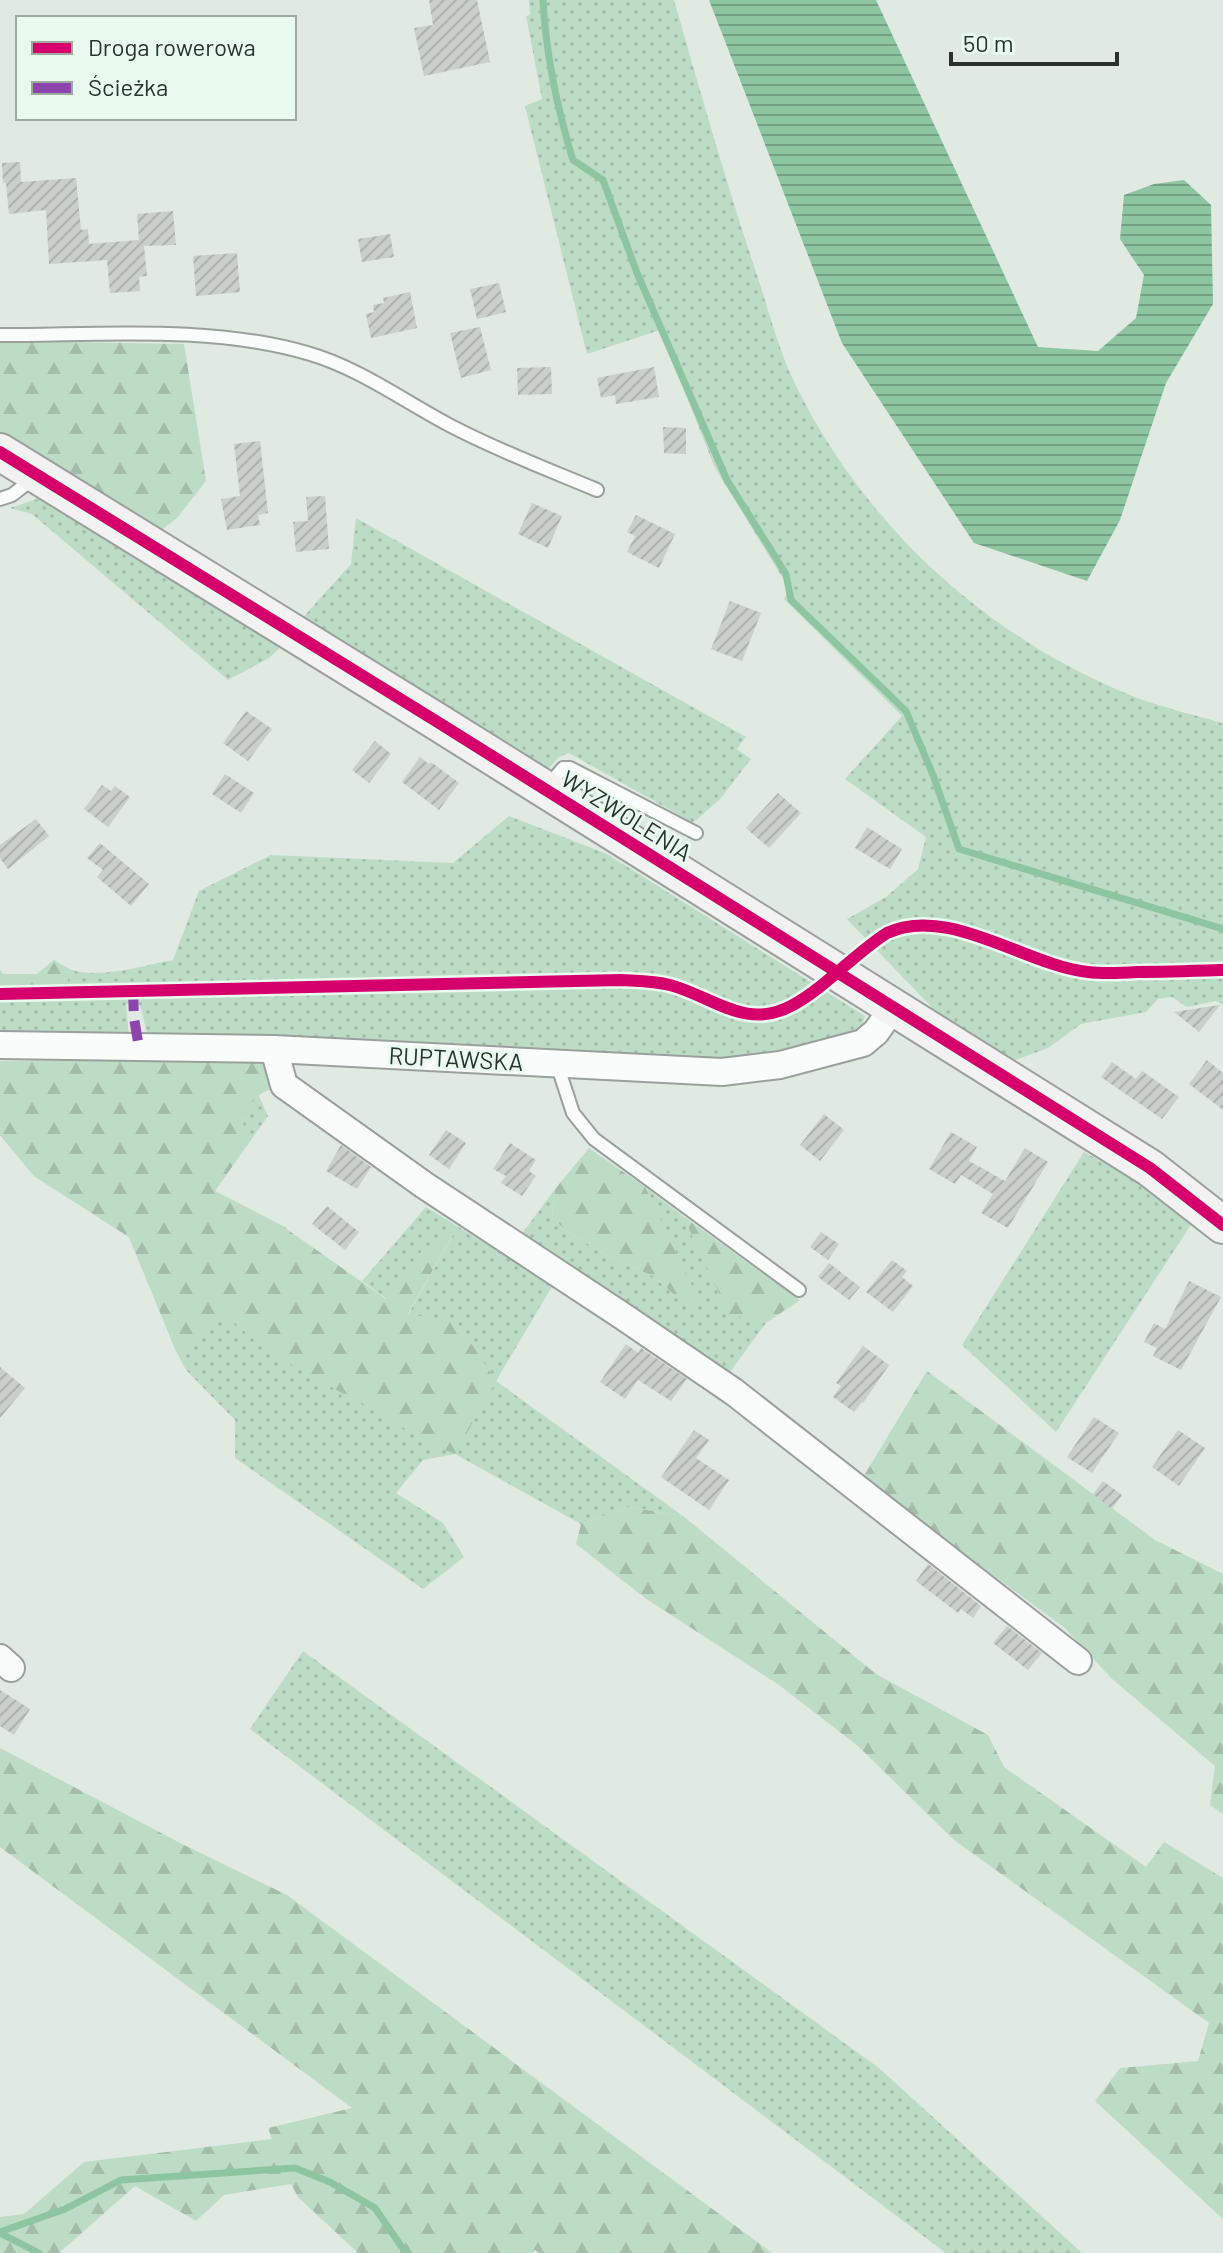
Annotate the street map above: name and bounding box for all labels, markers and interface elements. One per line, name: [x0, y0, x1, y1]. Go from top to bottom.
legend: [16, 16, 296, 120]
scale bar: [951, 16, 1117, 66]
text: 50 m: [963, 28, 1014, 57]
text: Droga rowerowa: [88, 32, 256, 61]
text: Ścieżka: [88, 72, 168, 101]
street label: WYZWOLENIA: [556, 763, 698, 867]
street label: RUPTAWSKA: [388, 1040, 524, 1076]

